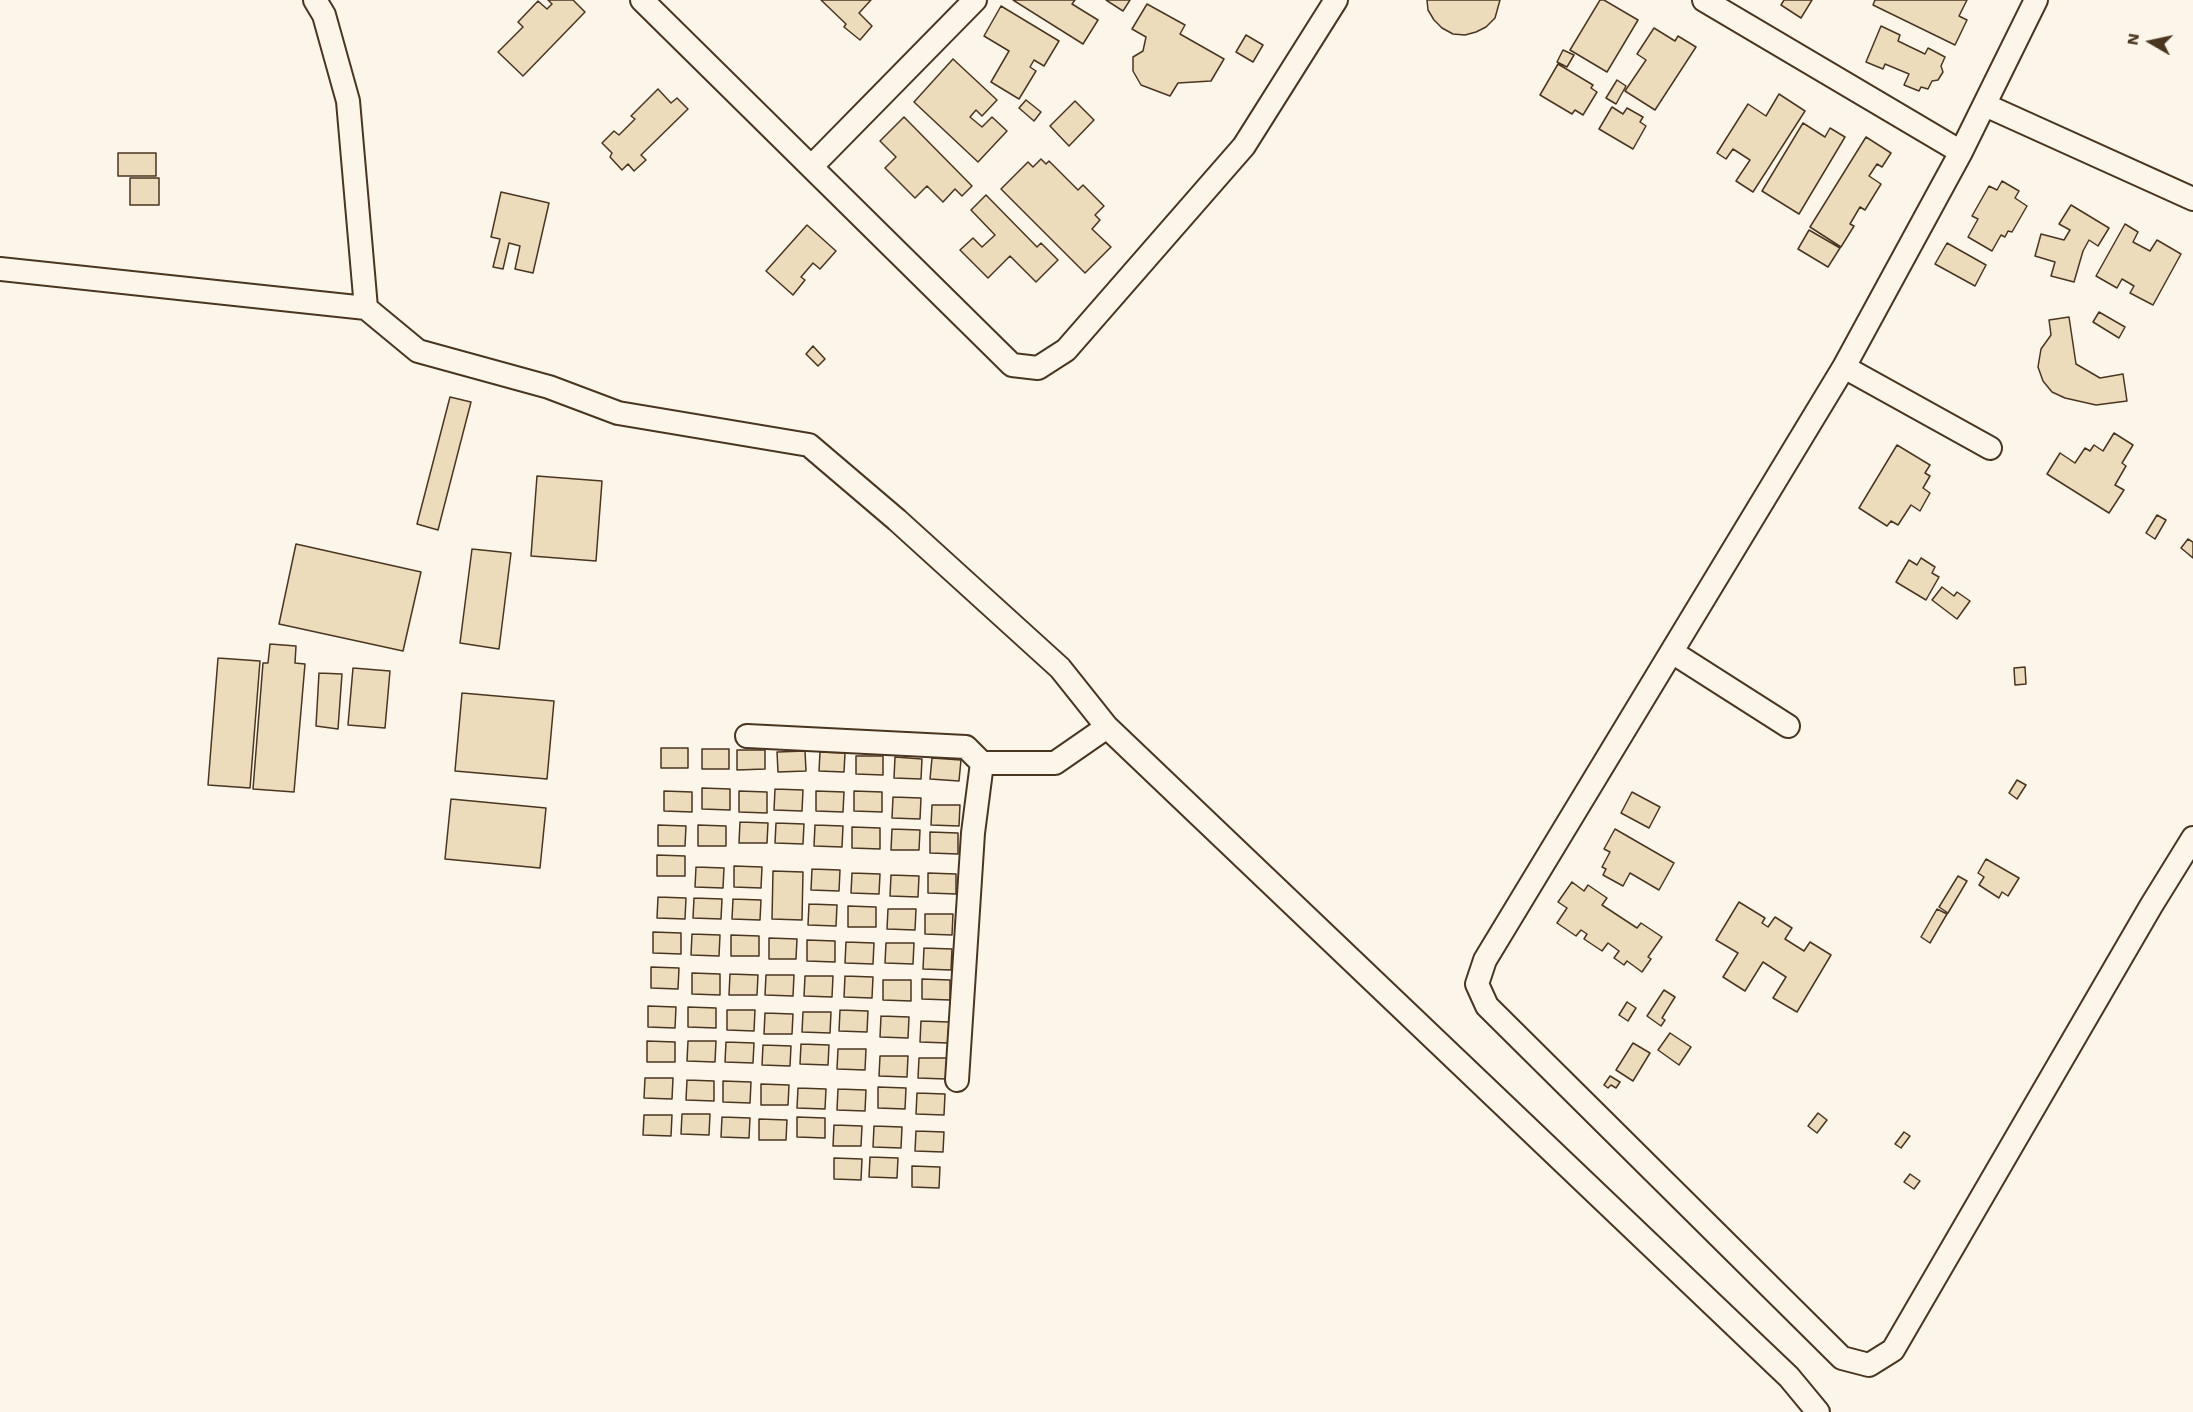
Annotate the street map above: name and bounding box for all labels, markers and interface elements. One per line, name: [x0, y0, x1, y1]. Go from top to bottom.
north arrow: [2121, 12, 2181, 72]
text: N: [2122, 32, 2143, 46]

